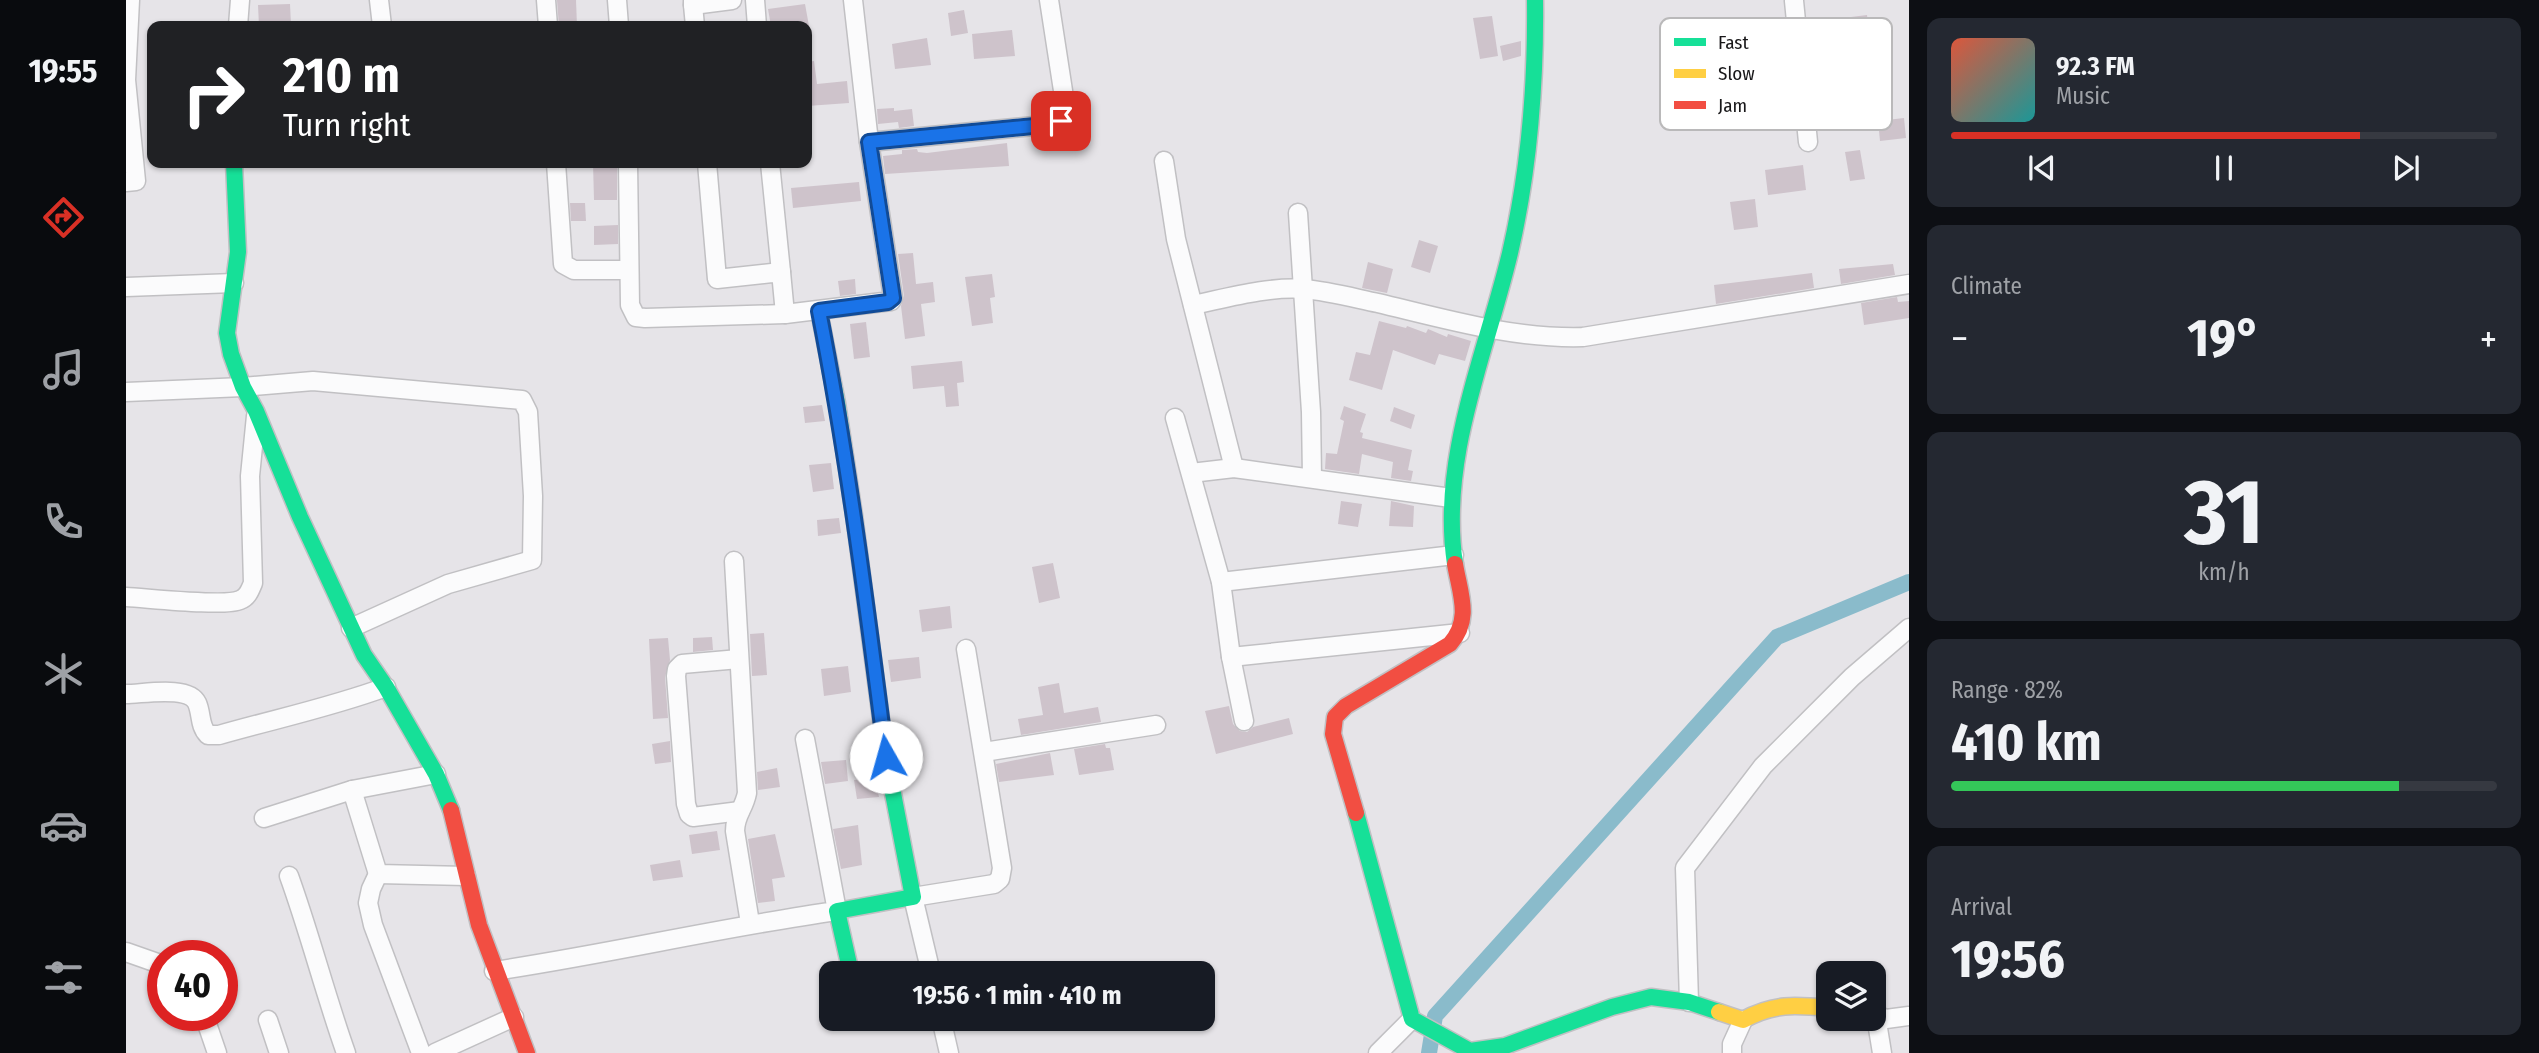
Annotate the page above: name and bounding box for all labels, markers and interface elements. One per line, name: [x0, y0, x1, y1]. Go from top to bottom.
legend: [1660, 18, 1892, 130]
text: Fast: [1718, 31, 1749, 54]
text: 210 m: [283, 46, 400, 105]
icon: right: [168, 49, 259, 140]
text: 92.3 FM: [2056, 51, 2135, 82]
text: 19:55: [29, 52, 97, 90]
text: Slow: [1718, 62, 1755, 85]
text: Music: [2056, 82, 2110, 110]
pin: [1031, 91, 1091, 151]
text: Jam: [1718, 94, 1747, 117]
icon: arrive: [1042, 102, 1080, 140]
text: Turn right: [283, 106, 410, 144]
icon: previous: [2023, 149, 2061, 187]
icon: pause: [2205, 149, 2243, 187]
icon: next: [2387, 149, 2425, 187]
icon: directions: [39, 193, 88, 242]
text: Climate: [1951, 272, 2022, 300]
text: 19°: [2187, 307, 2261, 370]
text: −: [1951, 316, 1968, 362]
text: +: [2480, 316, 2497, 362]
icon: music: [39, 345, 88, 394]
text: 31: [2184, 458, 2264, 567]
icon: phone: [39, 497, 88, 546]
text: km/h: [2198, 558, 2250, 586]
icon: climate: [39, 649, 88, 698]
text: Range · 82%: [1951, 676, 2063, 704]
text: 410 km: [1951, 711, 2102, 774]
position arrow: [849, 720, 923, 794]
icon: car: [39, 801, 88, 850]
text: Arrival: [1951, 893, 2012, 921]
text: 19:56: [1951, 928, 2065, 991]
speed limit sign: 40: [147, 940, 238, 1031]
icon: filters: [39, 953, 88, 1002]
map controls: [1816, 961, 1886, 1031]
button: layers: [1816, 961, 1886, 1031]
text: 19:56 · 1 min · 410 m: [912, 980, 1122, 1011]

